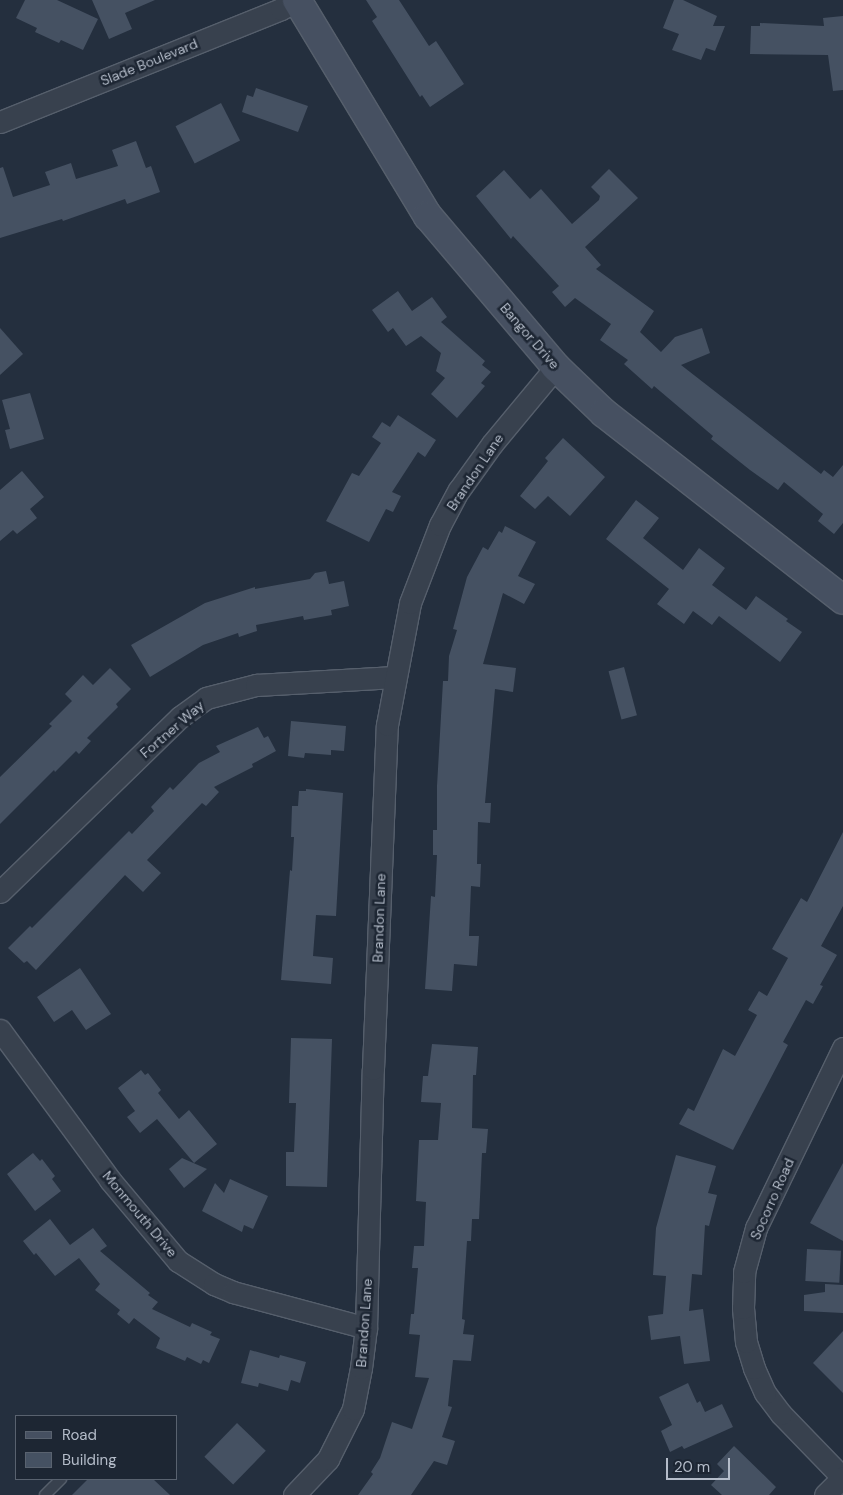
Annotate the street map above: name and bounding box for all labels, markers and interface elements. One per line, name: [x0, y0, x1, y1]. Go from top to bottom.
street label: Slade Boulevard: [98, 35, 200, 89]
street label: Bangor Drive: [497, 300, 563, 372]
street label: Brandon Lane: [443, 430, 507, 514]
street label: Fortner Way: [137, 697, 207, 761]
street label: Brandon Lane: [369, 873, 389, 963]
street label: Socorro Road: [747, 1156, 797, 1242]
street label: Monmouth Drive: [99, 1167, 181, 1261]
street label: Brandon Lane: [353, 1278, 375, 1368]
legend: [15, 1415, 178, 1480]
text: Road: [62, 1425, 97, 1445]
scale bar: [668, 1448, 732, 1480]
text: Building: [62, 1450, 117, 1470]
text: 20 m: [674, 1457, 710, 1477]

